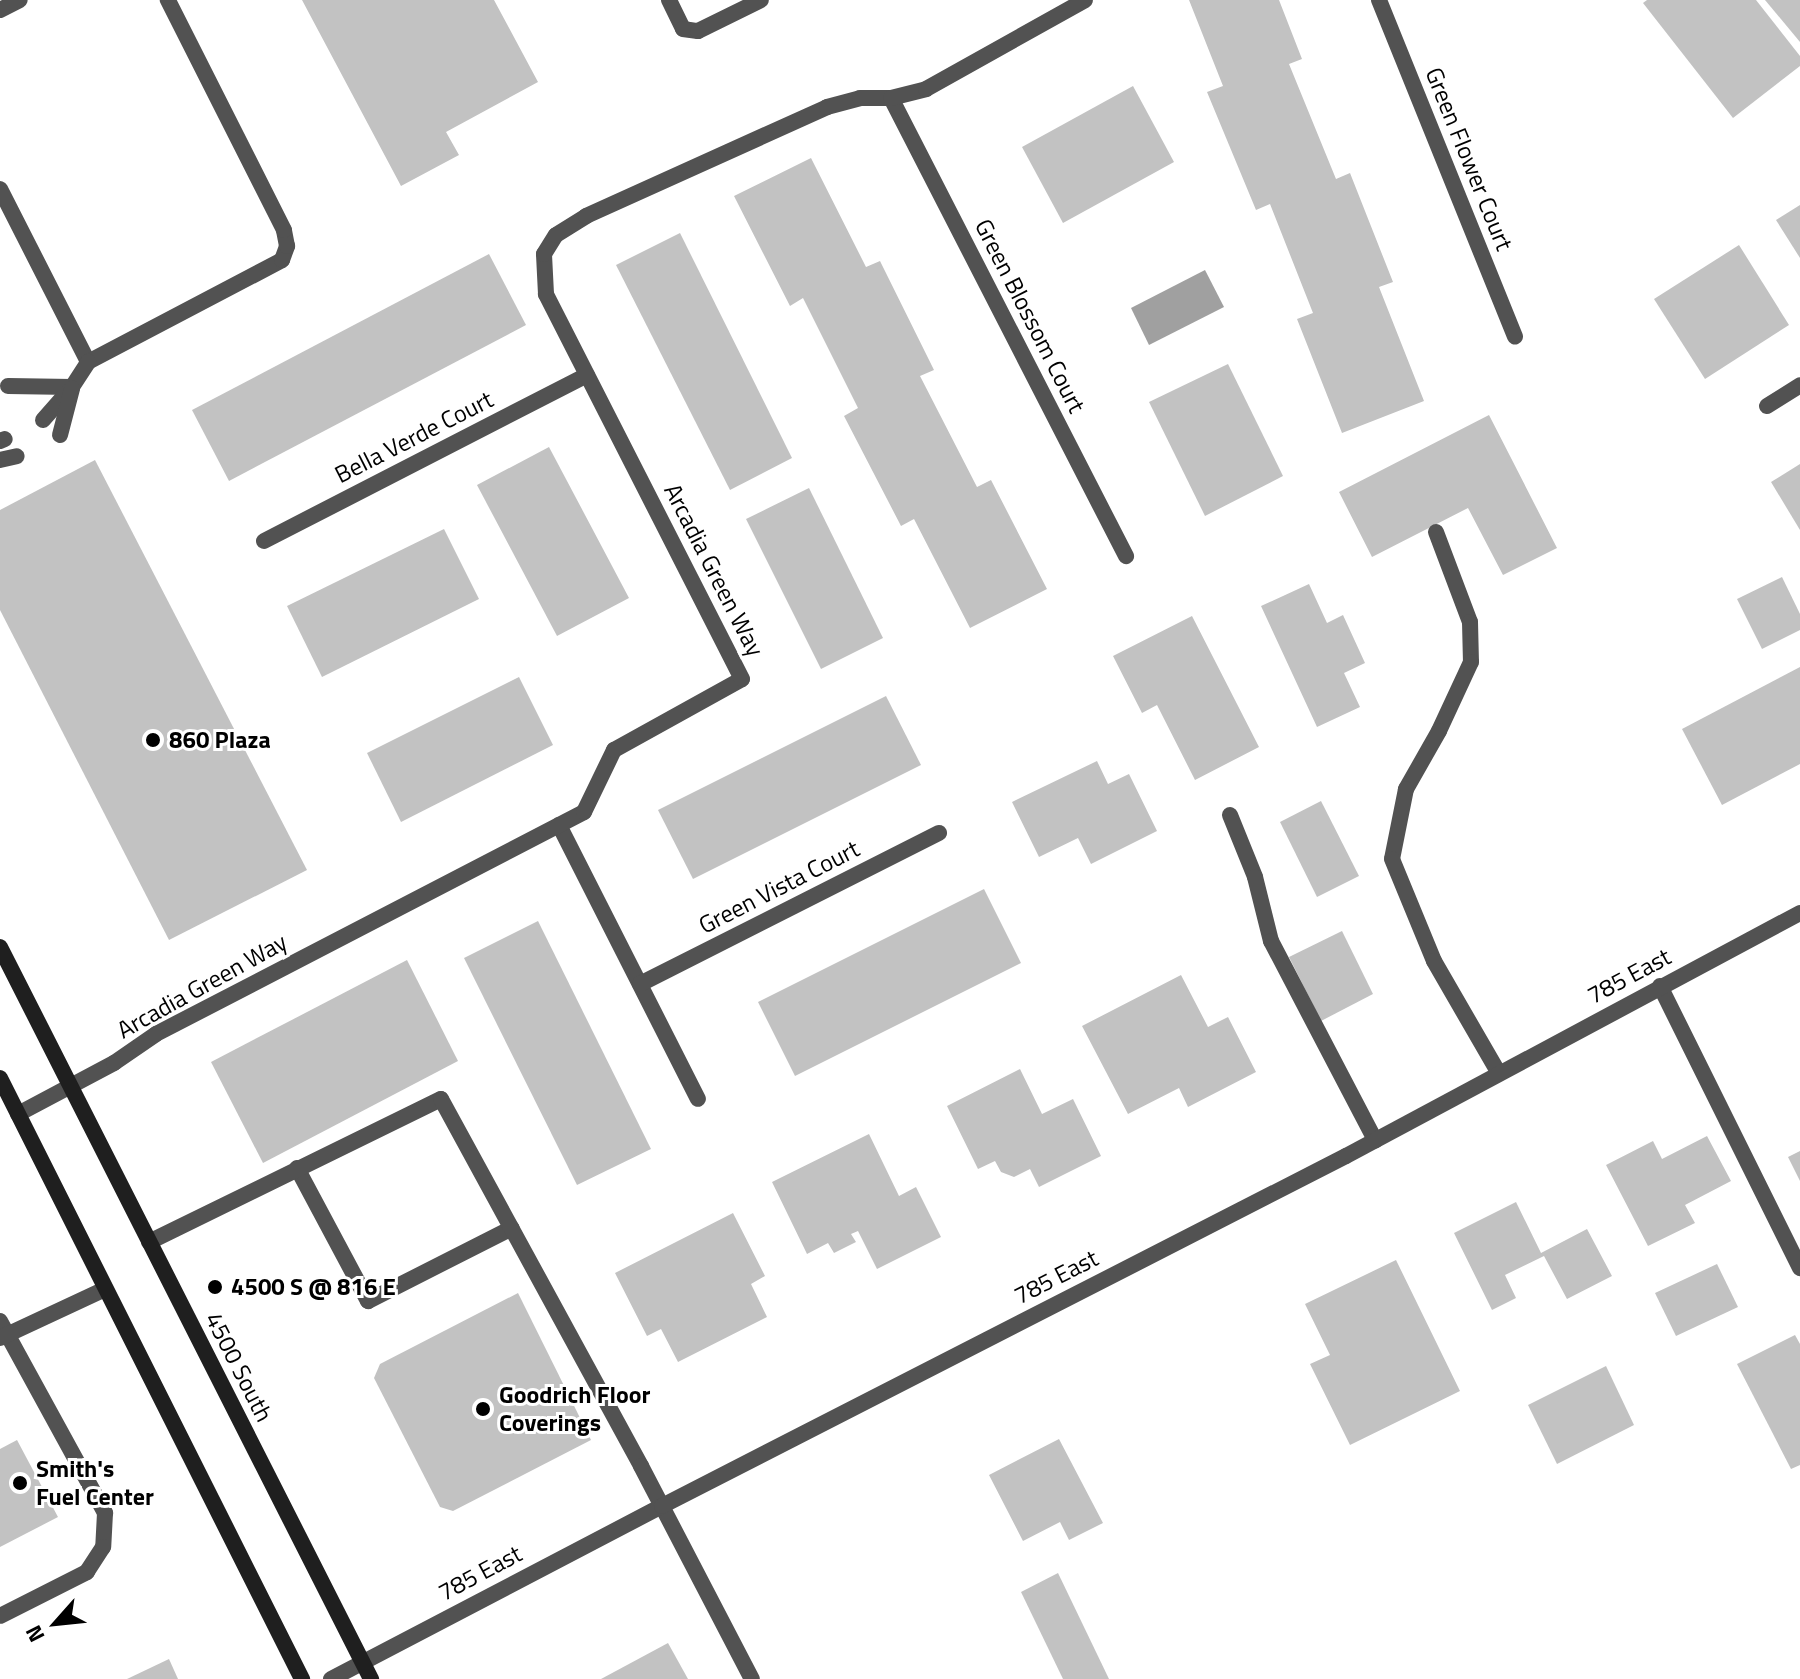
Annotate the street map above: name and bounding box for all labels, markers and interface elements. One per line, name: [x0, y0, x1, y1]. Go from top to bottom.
street label: Green Flower Court: [1419, 63, 1519, 255]
street label: Green Blossom Court: [969, 214, 1091, 418]
street label: Bella Verde Court: [330, 385, 498, 489]
street label: Arcadia Green Way: [658, 479, 770, 661]
place label: 860 Plaza: [169, 726, 271, 754]
marker: 860 Plaza: [144, 731, 162, 749]
street label: Green Vista Court: [694, 834, 864, 940]
street label: Arcadia Green Way: [112, 927, 292, 1045]
street label: 785 East: [1582, 942, 1676, 1010]
street label: 785 East: [1009, 1244, 1103, 1310]
place label: 4500 S @ 816 E: [231, 1273, 396, 1301]
marker: 4500 S @ 816 E: [206, 1278, 224, 1296]
street label: 4500 South: [199, 1308, 279, 1426]
place label: Goodrich Floor Coverings: [499, 1381, 650, 1437]
marker: Goodrich Floor Coverings: [474, 1400, 492, 1418]
place label: Smith's Fuel Center: [36, 1455, 154, 1511]
marker: Smith's Fuel Center: [11, 1474, 29, 1492]
street label: 785 East: [433, 1539, 527, 1607]
north arrow: [16, 1583, 96, 1663]
text: N: [16, 1619, 53, 1648]

